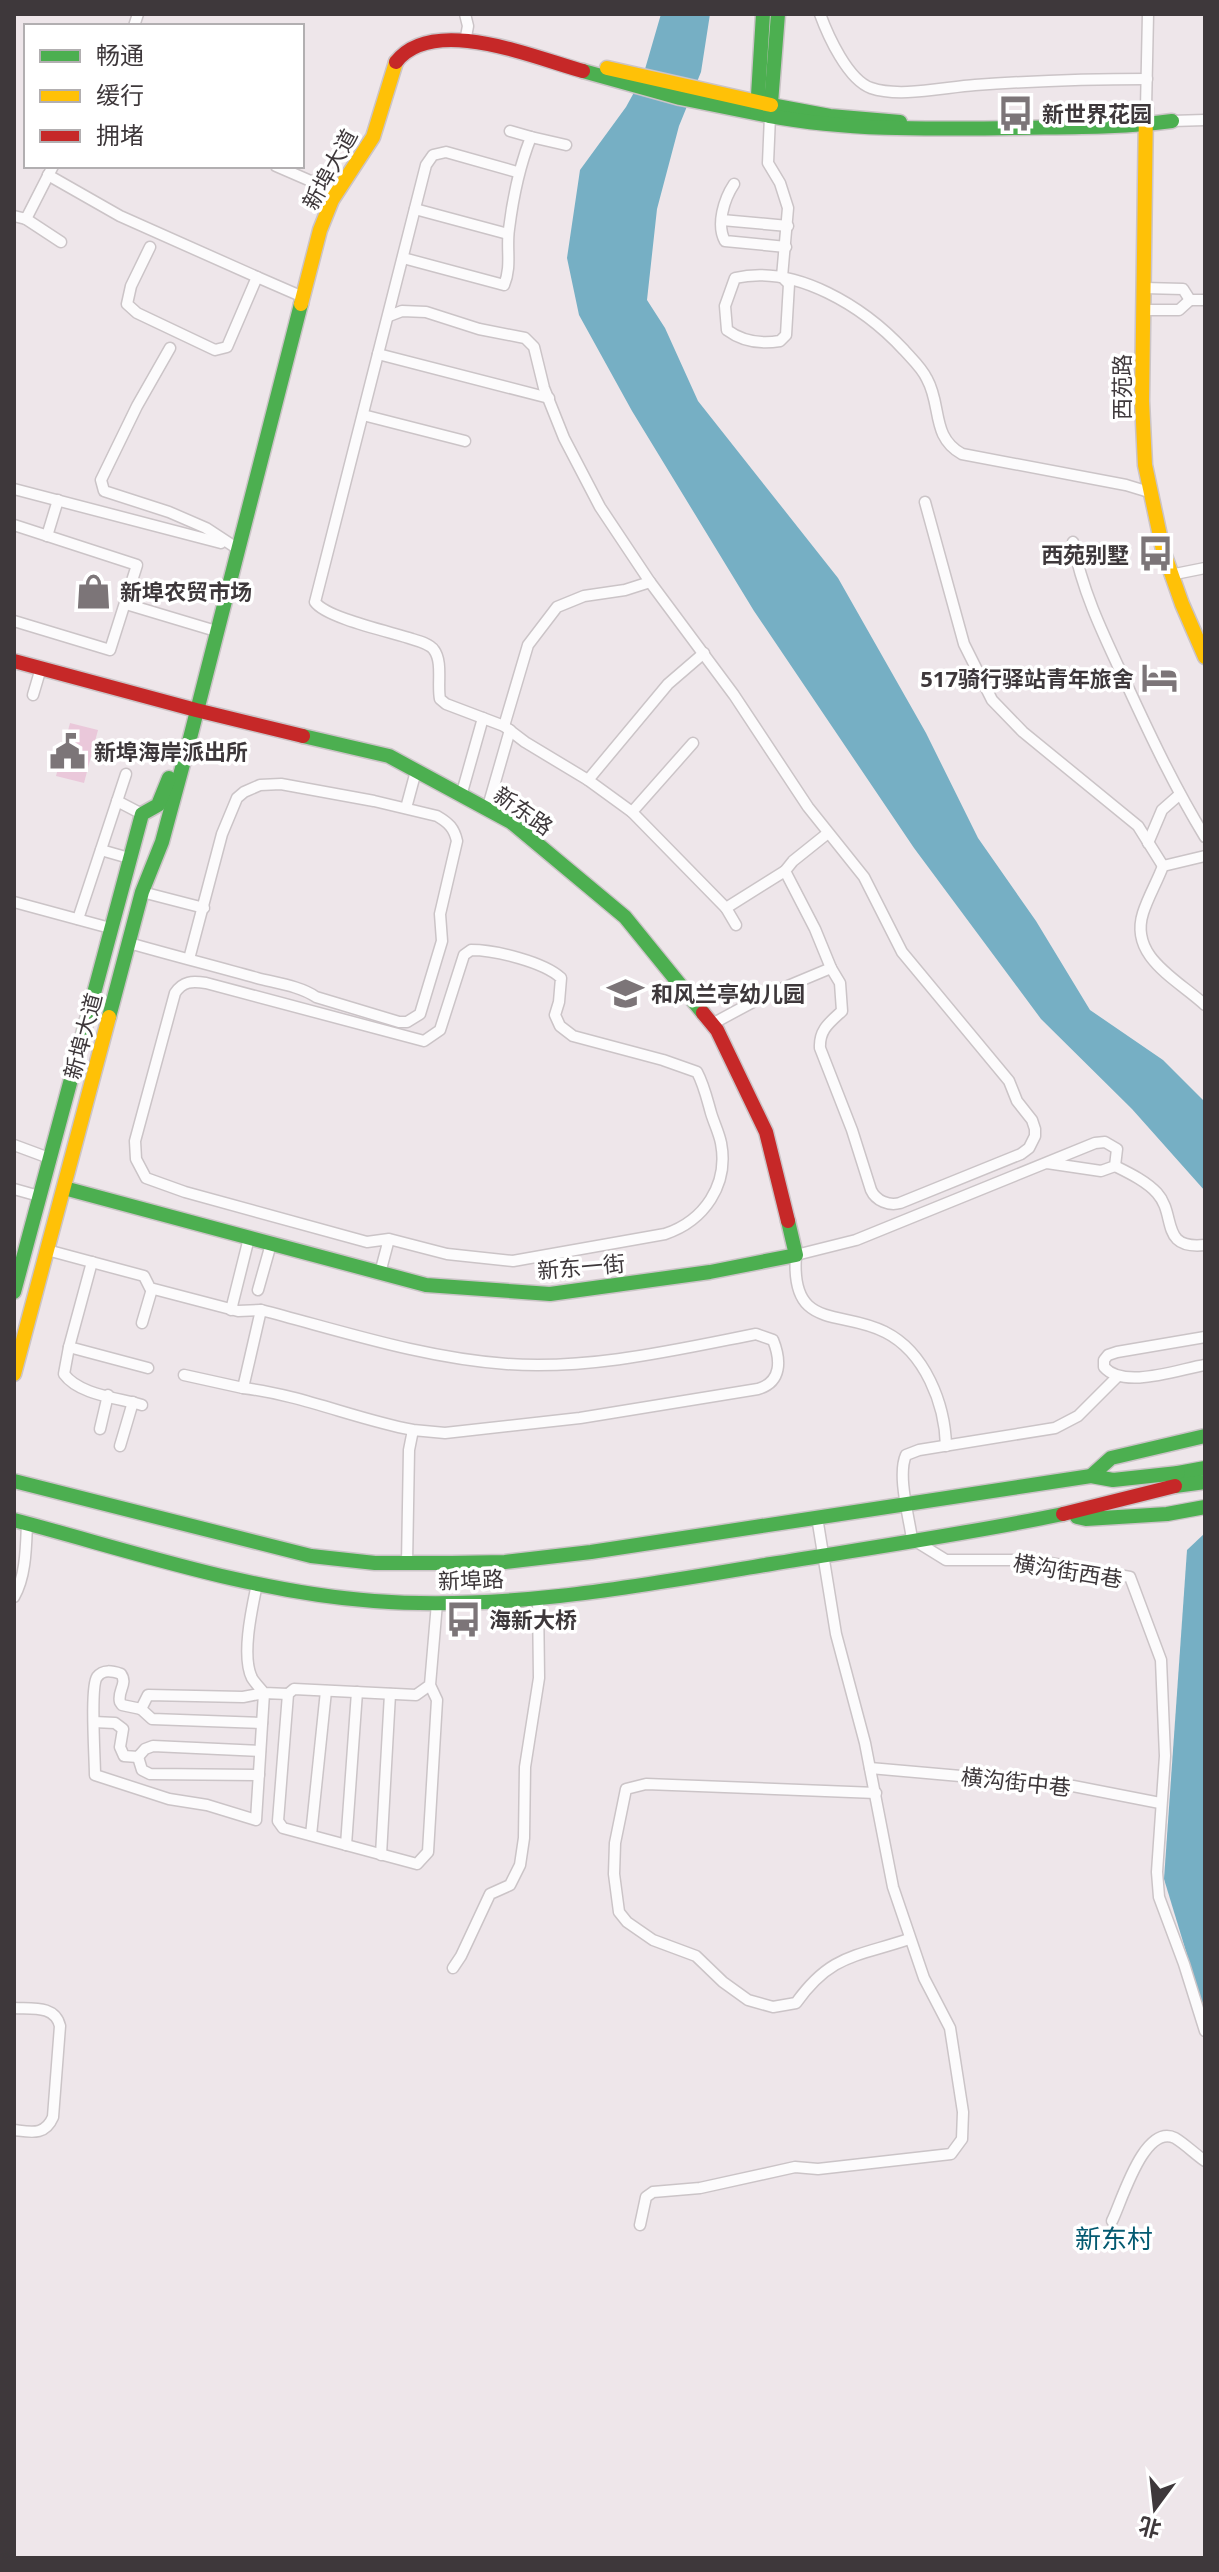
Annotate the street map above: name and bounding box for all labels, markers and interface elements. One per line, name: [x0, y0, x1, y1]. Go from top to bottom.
legend: [24, 24, 304, 168]
text: 畅通: [96, 38, 144, 71]
text: 缓行: [96, 78, 144, 111]
bus stop icon: 新世界花园: [997, 94, 1035, 132]
place label: 新世界花园: [1042, 98, 1152, 128]
text: 拥堵: [96, 118, 144, 151]
street label: 新埠大道: [295, 123, 363, 215]
street label: 西苑路: [1106, 354, 1136, 420]
bus stop icon: 西苑别墅: [1136, 535, 1174, 573]
place label: 西苑别墅: [1041, 539, 1129, 569]
shop icon: 新埠农贸市场: [75, 572, 113, 610]
place label: 新埠农贸市场: [120, 576, 252, 606]
hotel icon: 517骑行驿站青年旅舍: [1141, 659, 1179, 697]
place label: 517骑行驿站青年旅舍: [920, 663, 1134, 693]
public building icon: 新埠海岸派出所: [49, 732, 87, 770]
place label: 新埠海岸派出所: [94, 736, 248, 766]
street label: 新东路: [488, 779, 560, 841]
school or university icon: 和风兰亭幼儿园: [606, 974, 644, 1012]
place label: 和风兰亭幼儿园: [651, 978, 805, 1008]
street label: 新埠大道: [56, 990, 108, 1082]
street label: 新东一街: [536, 1247, 626, 1285]
street label: 横沟街西巷: [1011, 1547, 1125, 1593]
street label: 新埠路: [437, 1563, 505, 1595]
bus stop icon: 海新大桥: [444, 1600, 482, 1638]
place label: 海新大桥: [489, 1604, 577, 1634]
street label: 横沟街中巷: [960, 1760, 1072, 1802]
district label: 新东村: [1075, 2220, 1153, 2256]
north arrow: [1115, 2468, 1195, 2548]
text: 北: [1135, 2511, 1164, 2546]

